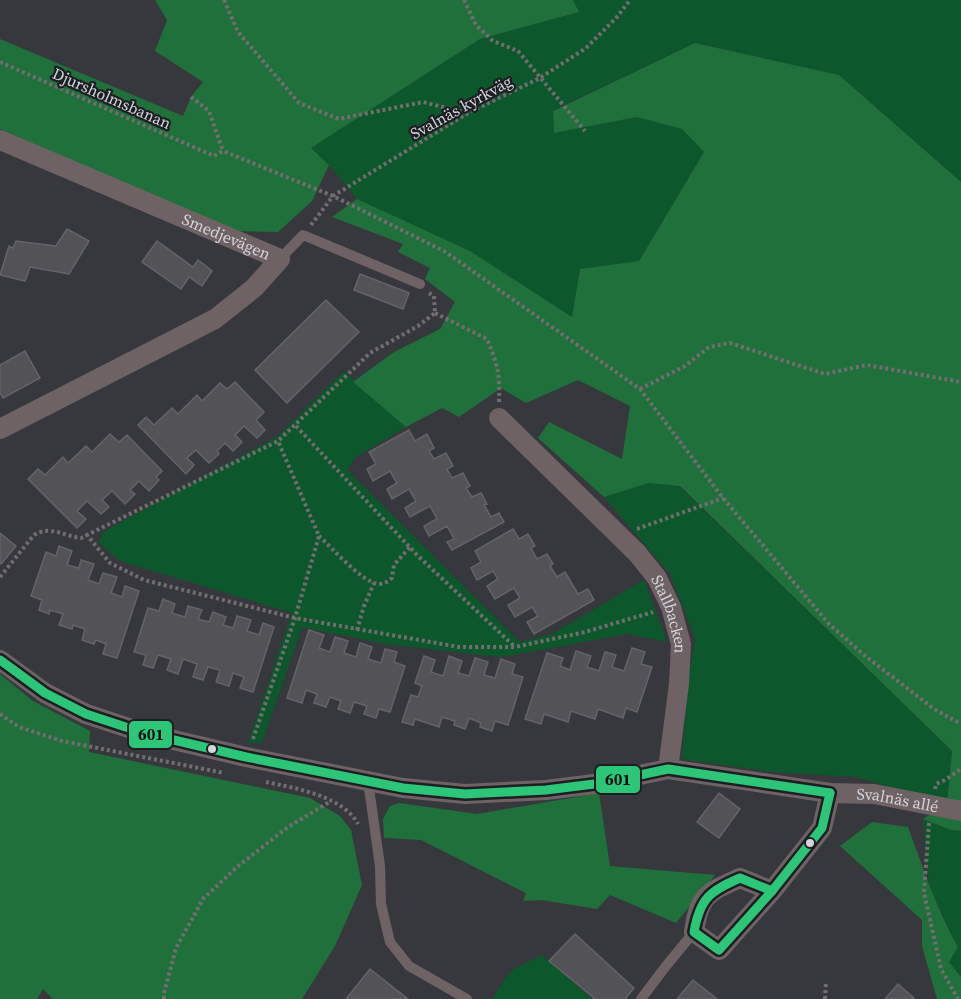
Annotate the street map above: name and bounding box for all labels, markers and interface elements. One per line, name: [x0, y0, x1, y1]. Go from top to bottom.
street label: Djursholmsbanan: [49, 62, 175, 134]
street label: Svalnäs kyrkväg: [406, 70, 516, 144]
street label: Smedjevägen: [179, 208, 274, 265]
street label: Stallbacken: [646, 571, 692, 654]
line badge: 601: [128, 720, 173, 749]
text: 601: [138, 723, 164, 745]
unlabelled marker: [206, 743, 218, 755]
line badge: 601: [595, 765, 641, 794]
text: 601: [605, 768, 631, 790]
street label: Svalnäs allé: [856, 783, 941, 817]
unlabelled marker: [804, 837, 816, 849]

